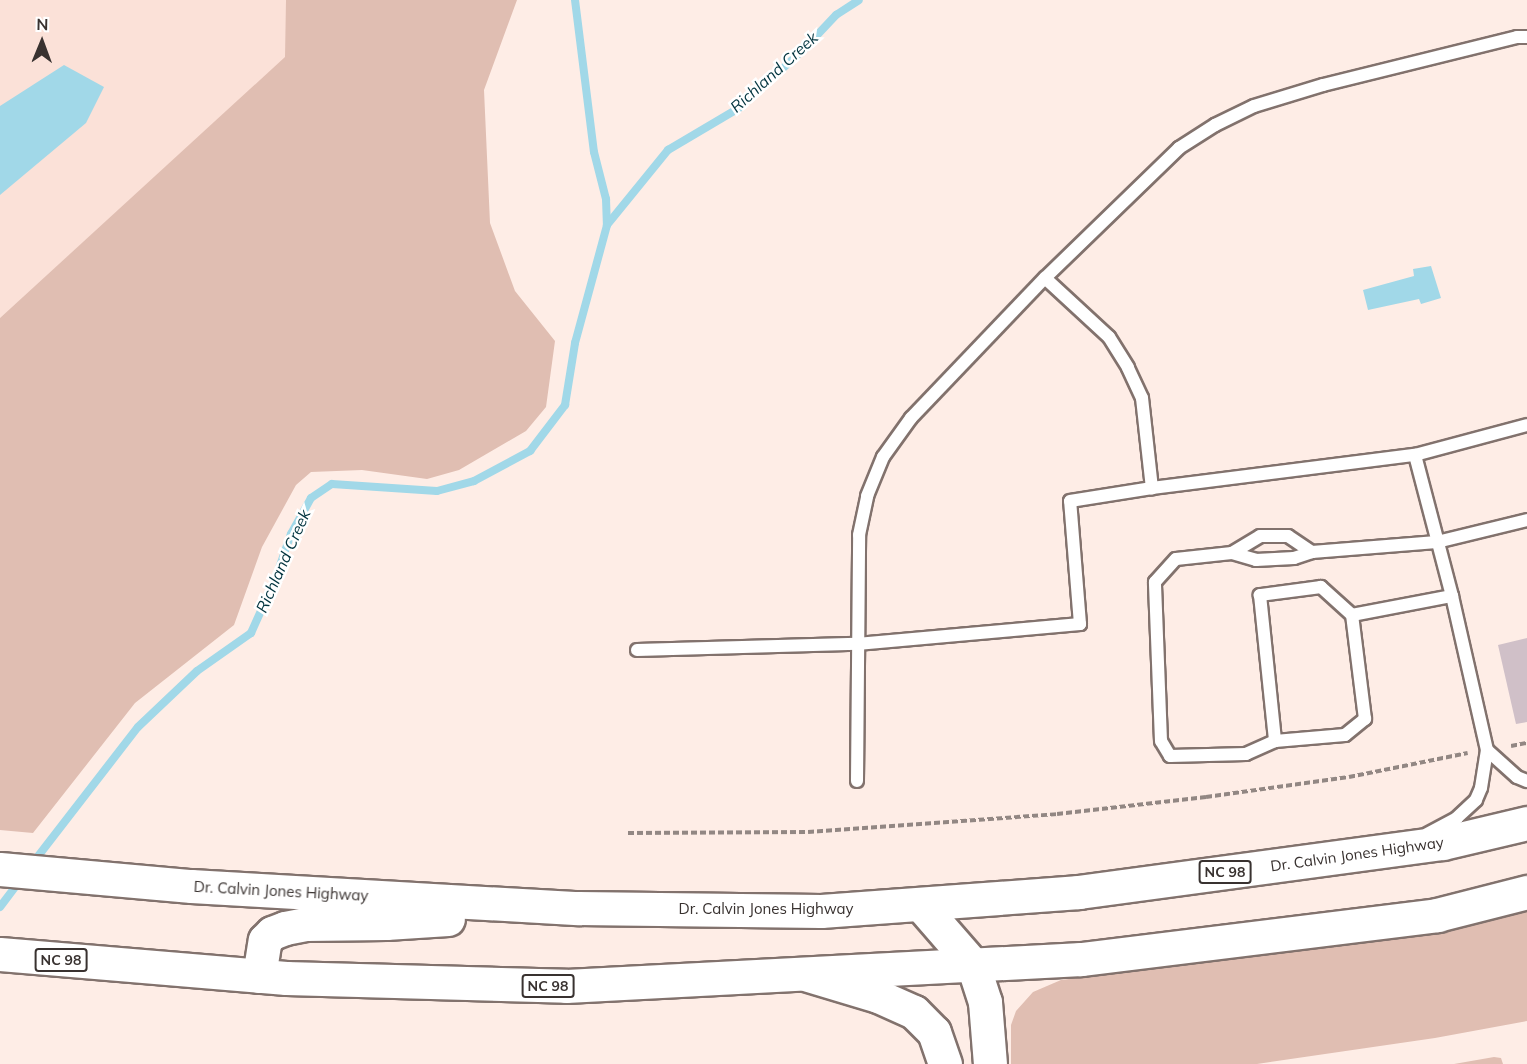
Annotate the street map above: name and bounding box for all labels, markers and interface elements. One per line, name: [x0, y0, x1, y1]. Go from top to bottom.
north arrow: [12, 12, 72, 72]
text: N: [36, 14, 49, 34]
water label: Richland Creek: [726, 28, 822, 116]
water label: Richland Creek: [252, 506, 314, 616]
street label: Dr. Calvin Jones Highway: [1269, 833, 1445, 875]
road number: NC 98: [1198, 861, 1252, 883]
street label: Dr. Calvin Jones Highway: [193, 877, 369, 905]
street label: Dr. Calvin Jones Highway: [679, 900, 853, 918]
road number: NC 98: [34, 949, 88, 971]
road number: NC 98: [521, 975, 575, 997]

